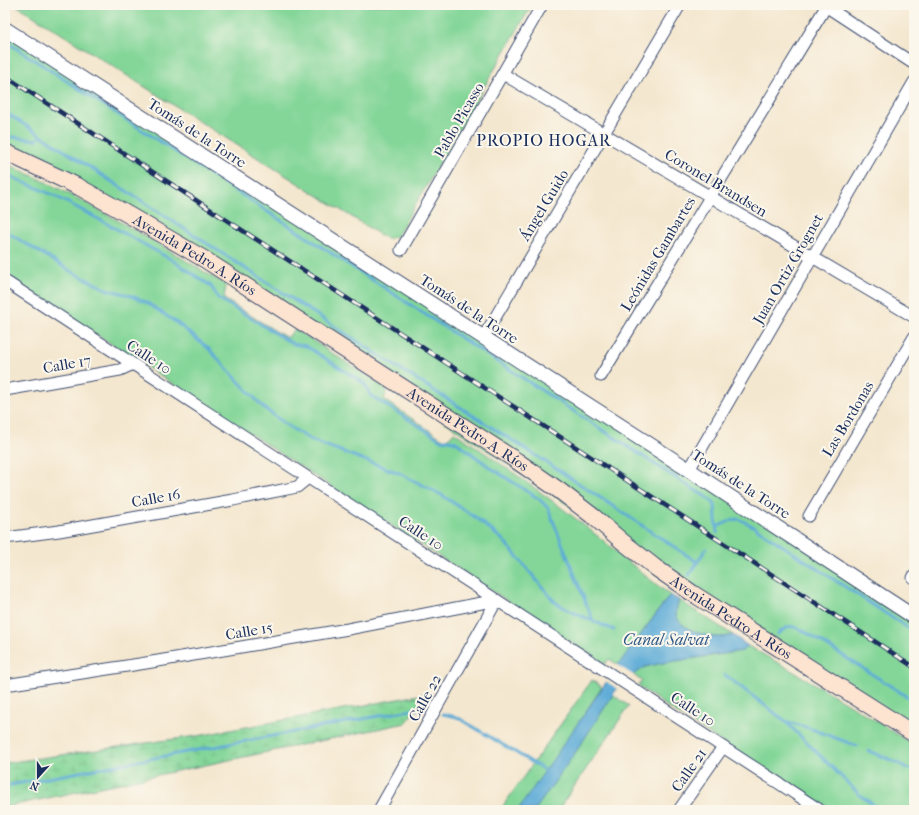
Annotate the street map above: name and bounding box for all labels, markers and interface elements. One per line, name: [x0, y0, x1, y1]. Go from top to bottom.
street label: Pablo Picasso: [430, 79, 488, 161]
street label: Tomás de la Torre: [144, 94, 250, 172]
district label: PROPIO HOGAR: [476, 131, 612, 150]
street label: Coronel Brandsen: [662, 145, 771, 221]
street label: Ángel Guido: [515, 166, 573, 245]
street label: Leónidas Gambartes: [617, 193, 700, 315]
street label: Avenida Pedro A. Ríos: [129, 210, 260, 300]
street label: Juan Ortiz Grognet: [749, 210, 827, 328]
street label: Tomás de la Torre: [416, 270, 522, 348]
street label: Calle 10: [123, 336, 175, 378]
street label: Calle 17: [42, 351, 92, 377]
street label: Las Bordonas: [818, 378, 878, 460]
street label: Avenida Pedro A. Ríos: [403, 383, 532, 476]
street label: Tomás de la Torre: [688, 445, 794, 523]
street label: Calle 16: [130, 485, 183, 511]
street label: Calle 10: [395, 512, 447, 554]
street label: Avenida Pedro A. Ríos: [666, 571, 796, 663]
street label: Calle 15: [224, 618, 274, 644]
water label: Canal Salvat: [623, 630, 710, 649]
street label: Calle 22: [405, 671, 445, 725]
street label: Calle 10: [667, 688, 719, 730]
street label: Calle 21: [668, 745, 710, 795]
north arrow: [18, 757, 58, 797]
text: N: [28, 778, 41, 793]

